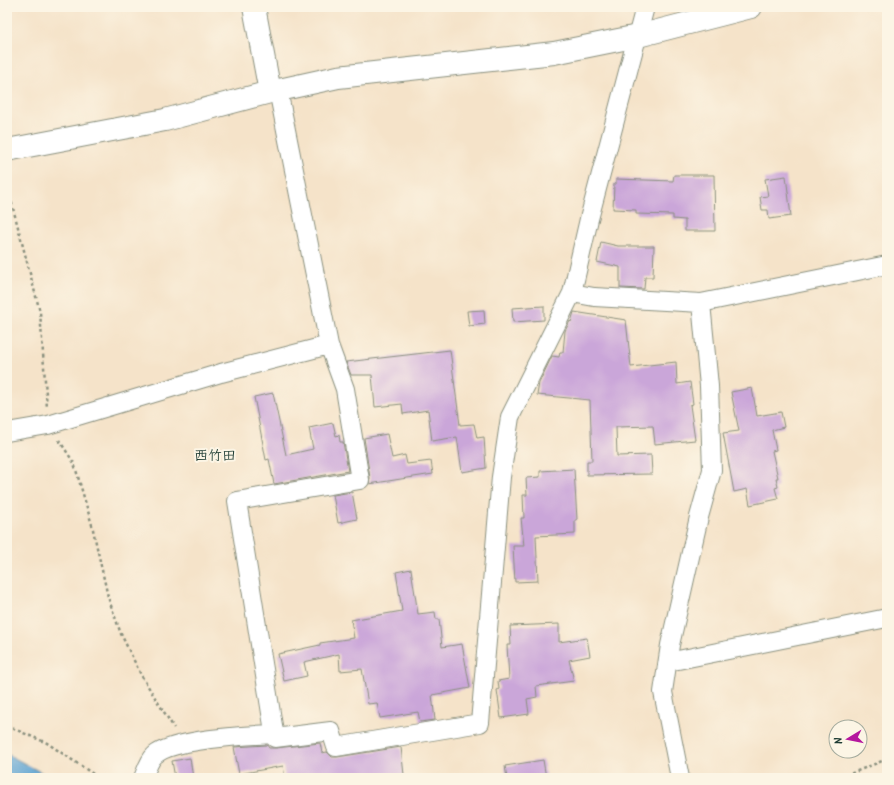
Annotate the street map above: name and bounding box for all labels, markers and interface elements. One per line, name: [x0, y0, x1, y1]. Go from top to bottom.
district label: 西竹田: [194, 445, 236, 467]
north arrow: [828, 719, 868, 759]
text: N: [830, 736, 849, 746]

